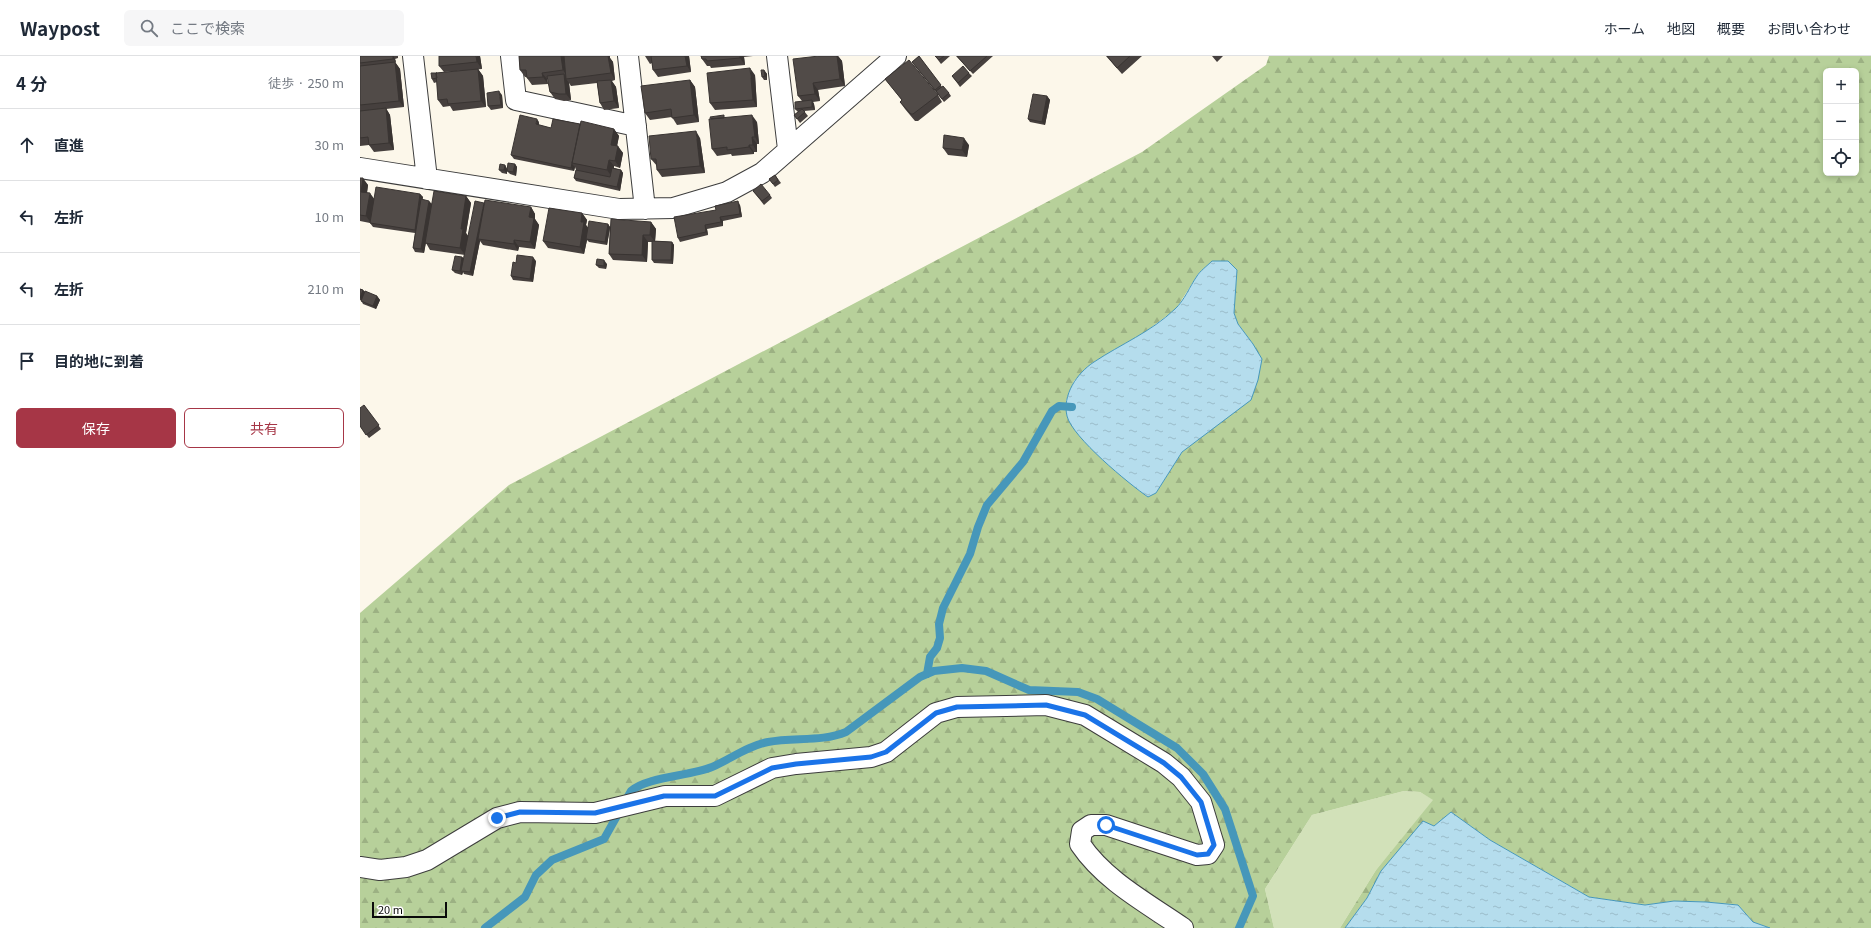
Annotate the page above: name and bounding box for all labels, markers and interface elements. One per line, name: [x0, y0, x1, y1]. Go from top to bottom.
search box: [124, 10, 404, 46]
text: Waypost: [20, 14, 100, 41]
icon: search: [138, 17, 160, 39]
text: ここで検索: [170, 17, 245, 38]
text: ホーム: [1603, 18, 1645, 38]
text: 地図: [1667, 18, 1695, 38]
text: 概要: [1717, 18, 1745, 38]
text: お問い合わせ: [1767, 18, 1851, 38]
map controls: [1823, 68, 1859, 176]
button: +: [1823, 68, 1859, 104]
text: 4 分: [16, 70, 47, 95]
text: 徒歩 · 250 m: [268, 73, 344, 92]
button: −: [1823, 104, 1859, 140]
icon: ahead: [16, 134, 38, 156]
text: 直進: [54, 134, 84, 155]
text: 30 m: [315, 135, 344, 154]
button: locate: [1823, 140, 1859, 176]
icon: left: [16, 206, 38, 228]
text: 左折: [54, 206, 84, 227]
text: 10 m: [315, 207, 344, 226]
icon: left: [16, 278, 38, 300]
text: 左折: [54, 278, 84, 299]
text: 210 m: [307, 279, 344, 298]
icon: arrive: [16, 350, 38, 372]
text: 目的地に到着: [54, 350, 144, 371]
button: 保存: [16, 408, 176, 448]
button: 共有: [184, 408, 344, 448]
route end: [488, 809, 506, 827]
route start: [1097, 816, 1115, 834]
scale bar: [372, 900, 447, 919]
text: 20 m: [378, 901, 403, 917]

